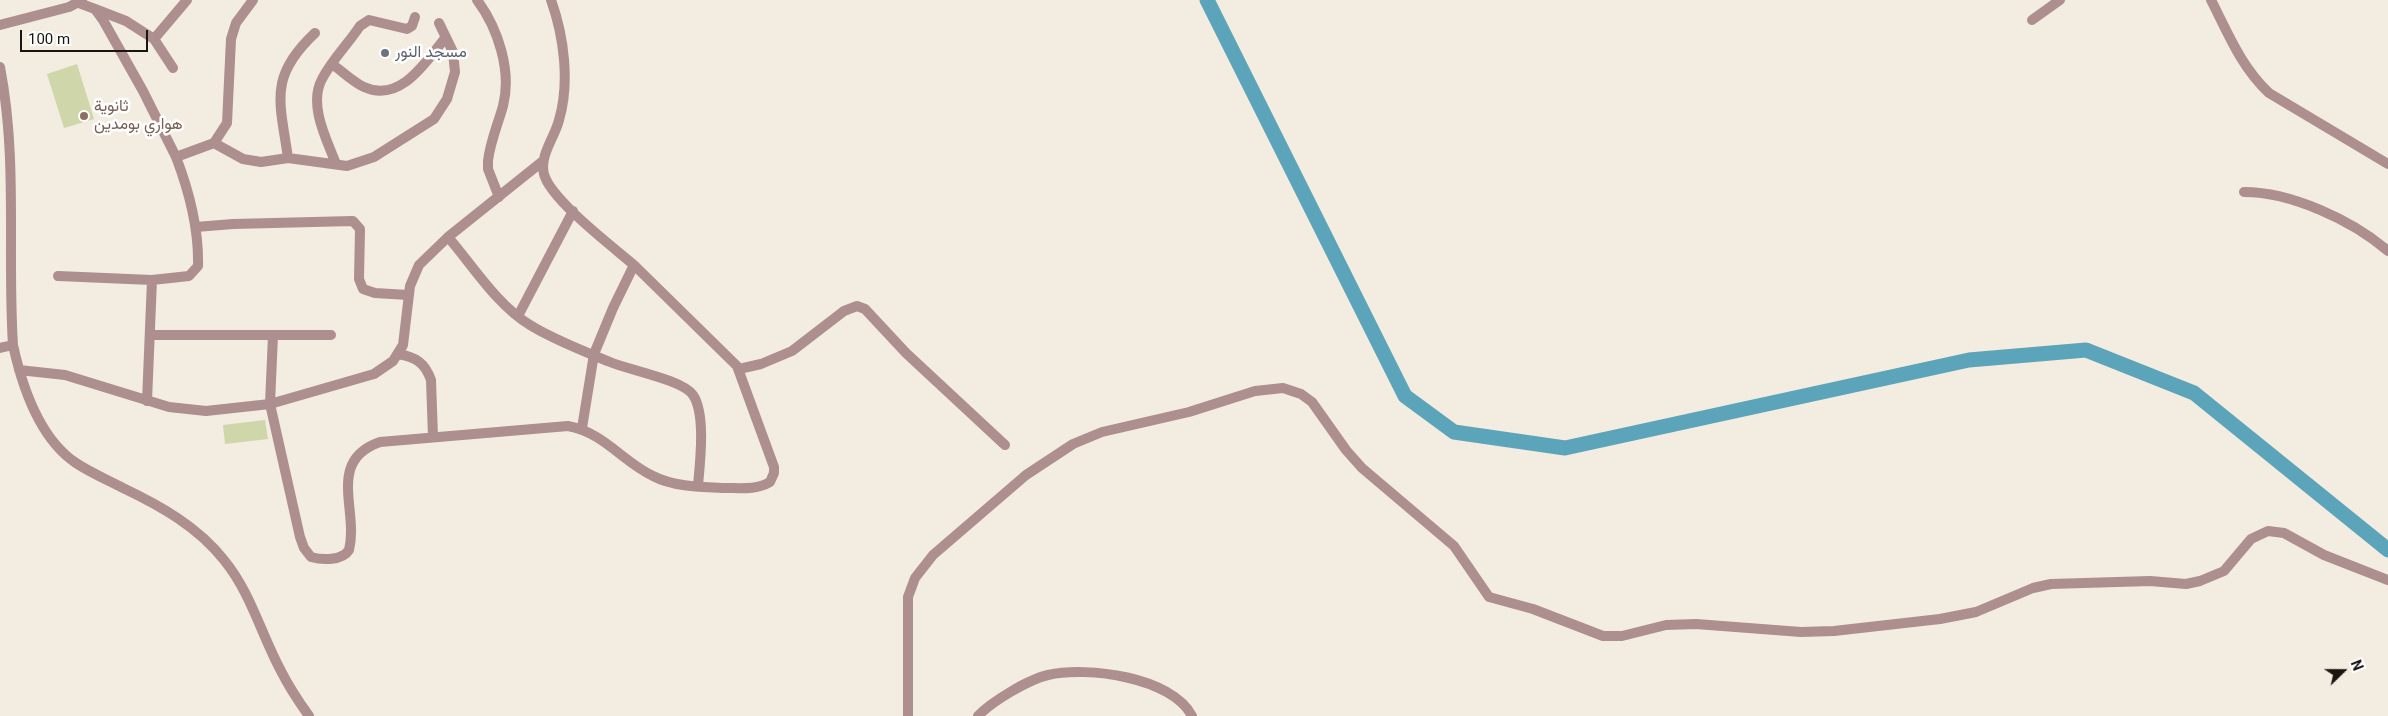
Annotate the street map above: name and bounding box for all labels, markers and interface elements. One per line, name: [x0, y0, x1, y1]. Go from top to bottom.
scale bar: [22, 20, 150, 52]
text: 100 m: [28, 30, 70, 48]
place label: مسجد النور: [395, 43, 467, 63]
marker: مسجد النور: [379, 47, 391, 59]
place label: ثانوية هواري بومدين: [94, 97, 183, 135]
marker: ثانوية هواري بومدين: [78, 110, 90, 122]
north arrow: [2318, 646, 2368, 696]
text: N: [2348, 658, 2366, 673]

